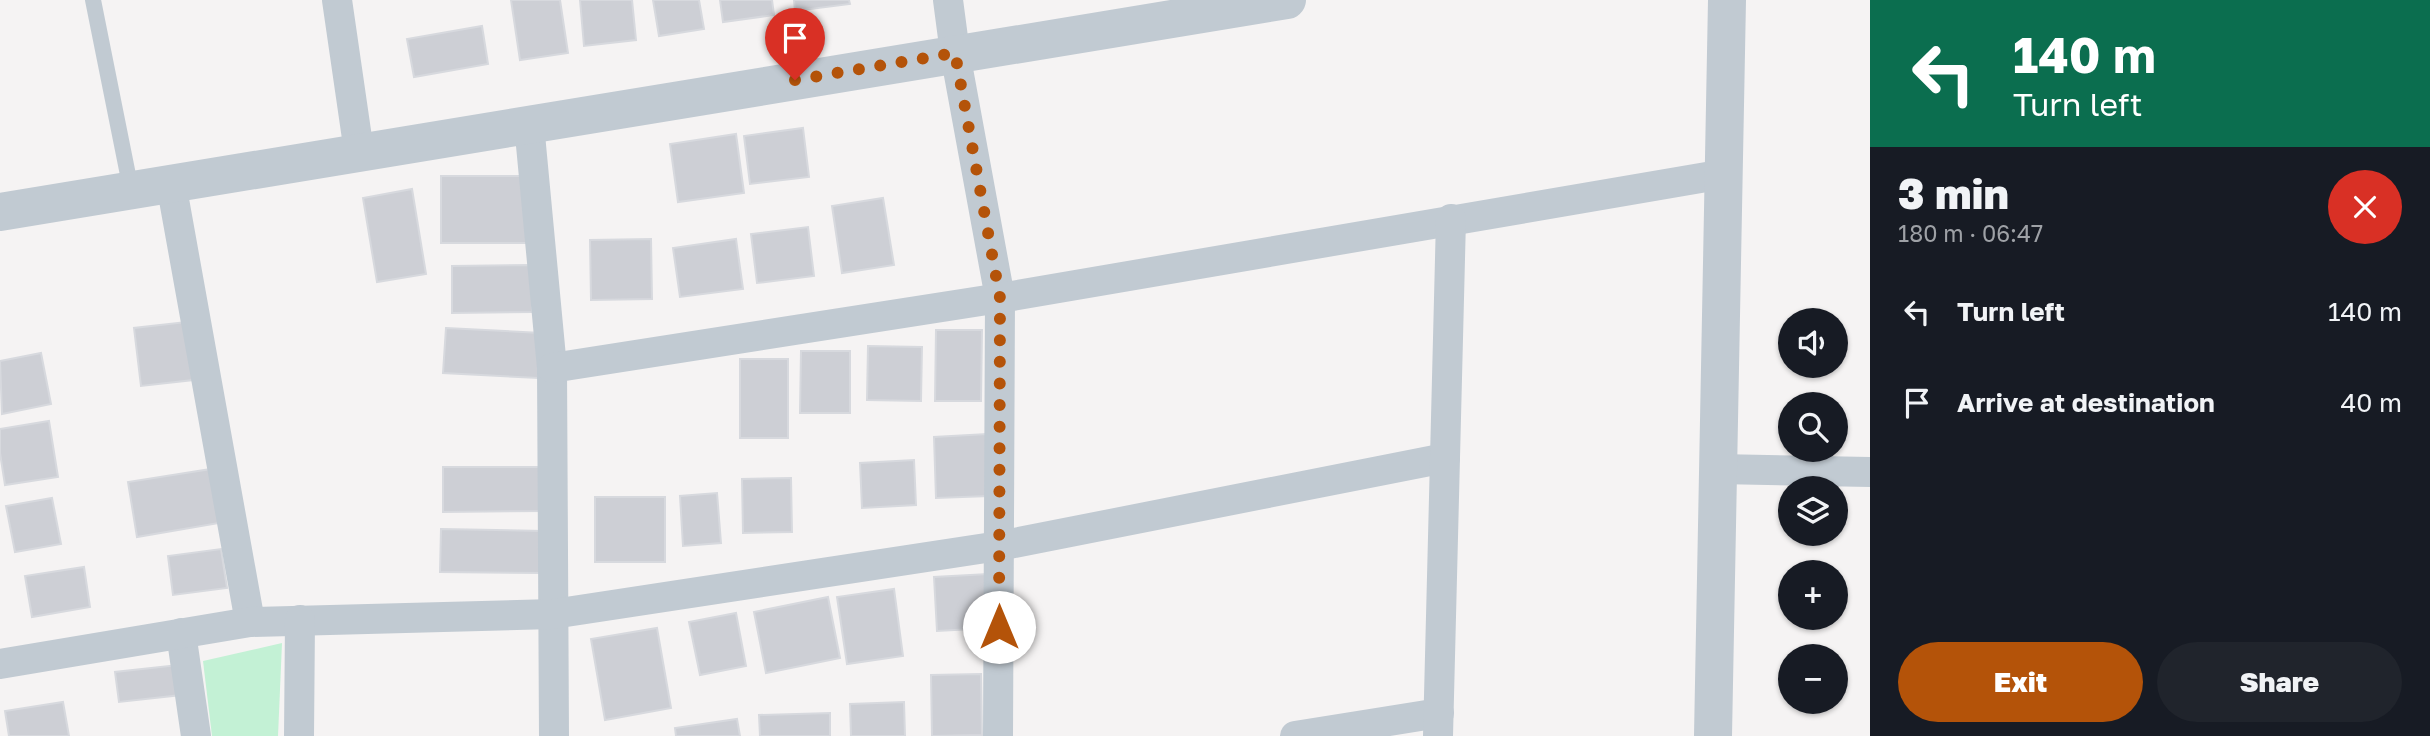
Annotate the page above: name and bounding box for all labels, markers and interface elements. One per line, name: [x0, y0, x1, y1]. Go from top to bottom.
pin: [765, 8, 825, 80]
icon: arrive: [776, 19, 814, 57]
text: 140 m: [2013, 25, 2156, 84]
icon: left: [1898, 28, 1989, 119]
text: Turn left: [2013, 85, 2142, 123]
text: 3 min: [1898, 168, 2009, 218]
button: close: [2328, 170, 2402, 244]
text: 180 m · 06:47: [1898, 219, 2043, 247]
icon: left: [1898, 293, 1936, 331]
text: Turn left: [1957, 296, 2065, 327]
text: 140 m: [2328, 296, 2402, 327]
map controls: [1778, 308, 1848, 714]
button: sound: [1778, 308, 1848, 378]
icon: arrive: [1898, 384, 1936, 422]
text: Arrive at destination: [1957, 387, 2215, 418]
text: 40 m: [2341, 387, 2402, 418]
button: search: [1778, 392, 1848, 462]
button: layers: [1778, 476, 1848, 546]
button: +: [1778, 560, 1848, 630]
position arrow: [962, 590, 1036, 664]
button: Exit: [1898, 642, 2143, 722]
button: Share: [2157, 642, 2402, 722]
button: −: [1778, 644, 1848, 714]

